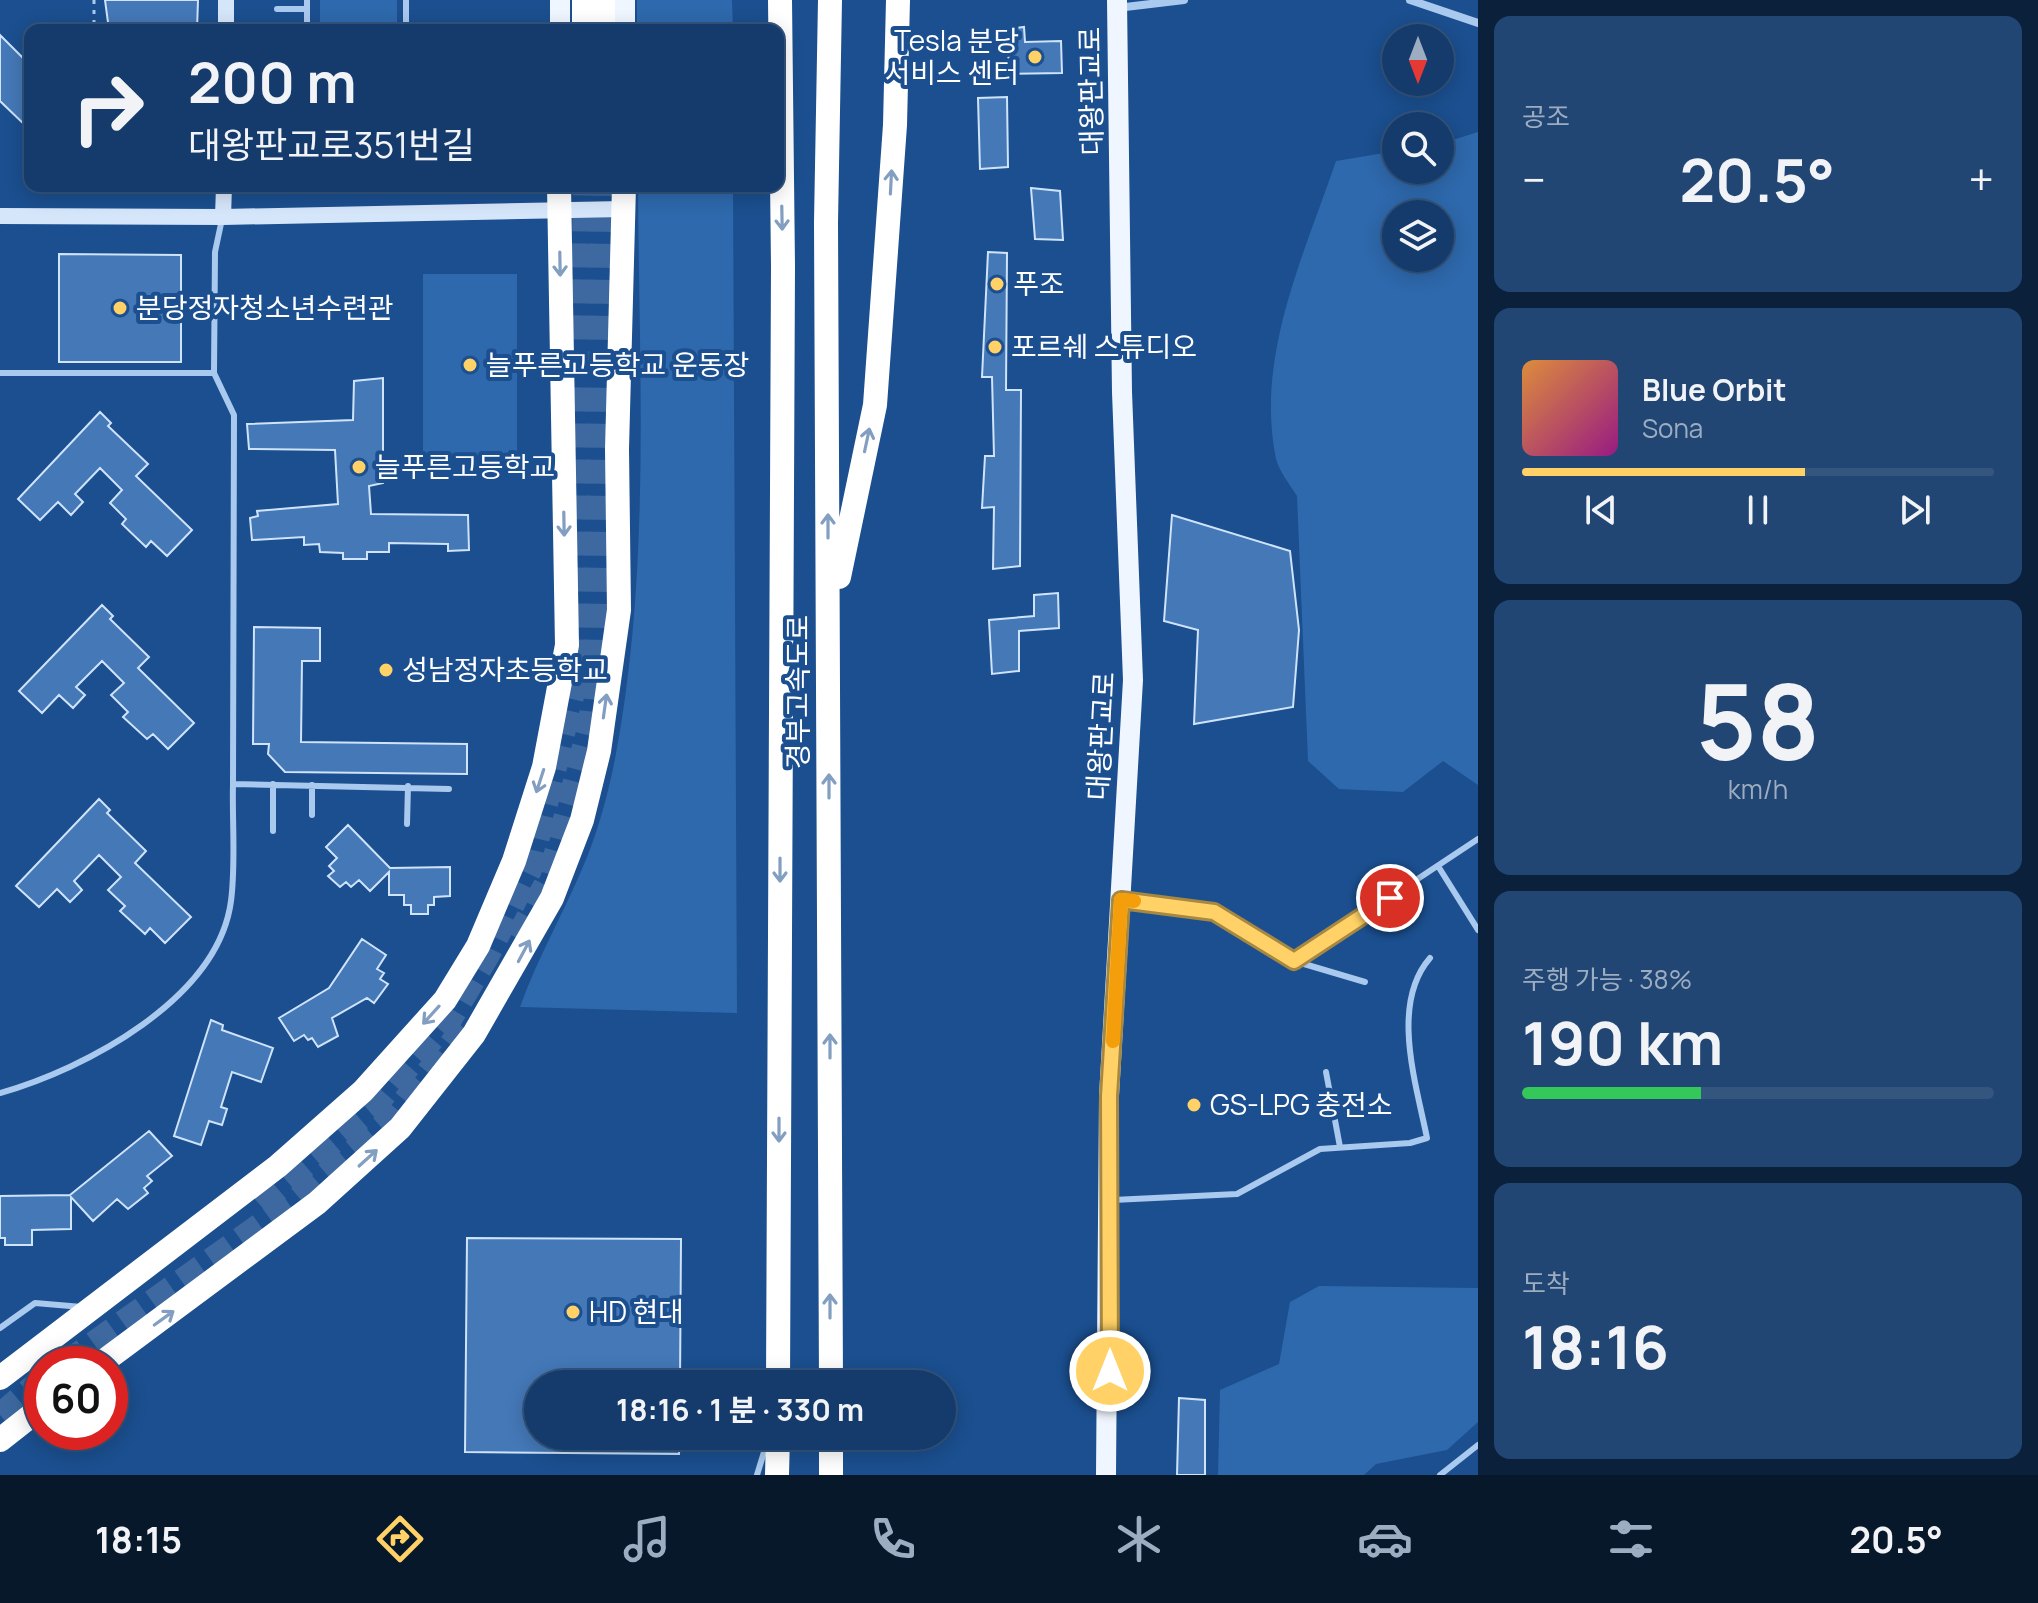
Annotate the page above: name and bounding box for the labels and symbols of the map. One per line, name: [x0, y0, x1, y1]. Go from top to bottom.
place label: Tesla 분당 서비스 센터: [885, 21, 1019, 91]
north arrow: [1382, 24, 1454, 96]
street label: 대왕판교로: [1070, 26, 1110, 156]
marker: Tesla 분당 서비스 센터: [1026, 48, 1044, 66]
one-way arrow: [884, 169, 899, 196]
one-way arrow: [774, 204, 790, 231]
one-way arrow: [552, 250, 567, 277]
place label: 푸조: [1013, 264, 1065, 302]
marker: 푸조: [988, 275, 1006, 293]
place label: 분당정자청소년수련관: [136, 288, 394, 326]
marker: 분당정자청소년수련관: [111, 299, 129, 317]
place label: 포르쉐 스튜디오: [1011, 327, 1197, 365]
marker: 포르쉐 스튜디오: [986, 338, 1004, 356]
place label: 늘푸른고등학교 운동장: [486, 345, 749, 383]
marker: 늘푸른고등학교 운동장: [461, 356, 479, 374]
one-way arrow: [860, 428, 875, 453]
place label: 늘푸른고등학교: [375, 447, 555, 485]
marker: 늘푸른고등학교: [350, 458, 368, 476]
one-way arrow: [557, 510, 572, 537]
one-way arrow: [820, 513, 836, 540]
street label: 경부고속도로: [778, 615, 816, 769]
place label: 성남정자초등학교: [402, 650, 608, 688]
marker: 성남정자초등학교: [377, 661, 395, 679]
street label: 대왕판교로: [1078, 671, 1122, 801]
one-way arrow: [598, 694, 613, 719]
one-way arrow: [531, 768, 546, 793]
one-way arrow: [821, 773, 837, 800]
one-way arrow: [772, 856, 788, 883]
pin: [1356, 864, 1424, 932]
one-way arrow: [516, 940, 532, 964]
one-way arrow: [423, 1005, 441, 1025]
one-way arrow: [822, 1033, 838, 1060]
place label: GS-LPG 충전소: [1210, 1085, 1393, 1123]
marker: GS-LPG 충전소: [1185, 1096, 1203, 1114]
one-way arrow: [771, 1116, 787, 1143]
one-way arrow: [357, 1149, 377, 1167]
place label: HD 현대: [589, 1292, 684, 1330]
one-way arrow: [822, 1293, 838, 1320]
marker: HD 현대: [564, 1303, 582, 1321]
one-way arrow: [152, 1310, 174, 1327]
position arrow: [1068, 1329, 1152, 1413]
speed limit sign: 60: [24, 1346, 128, 1450]

